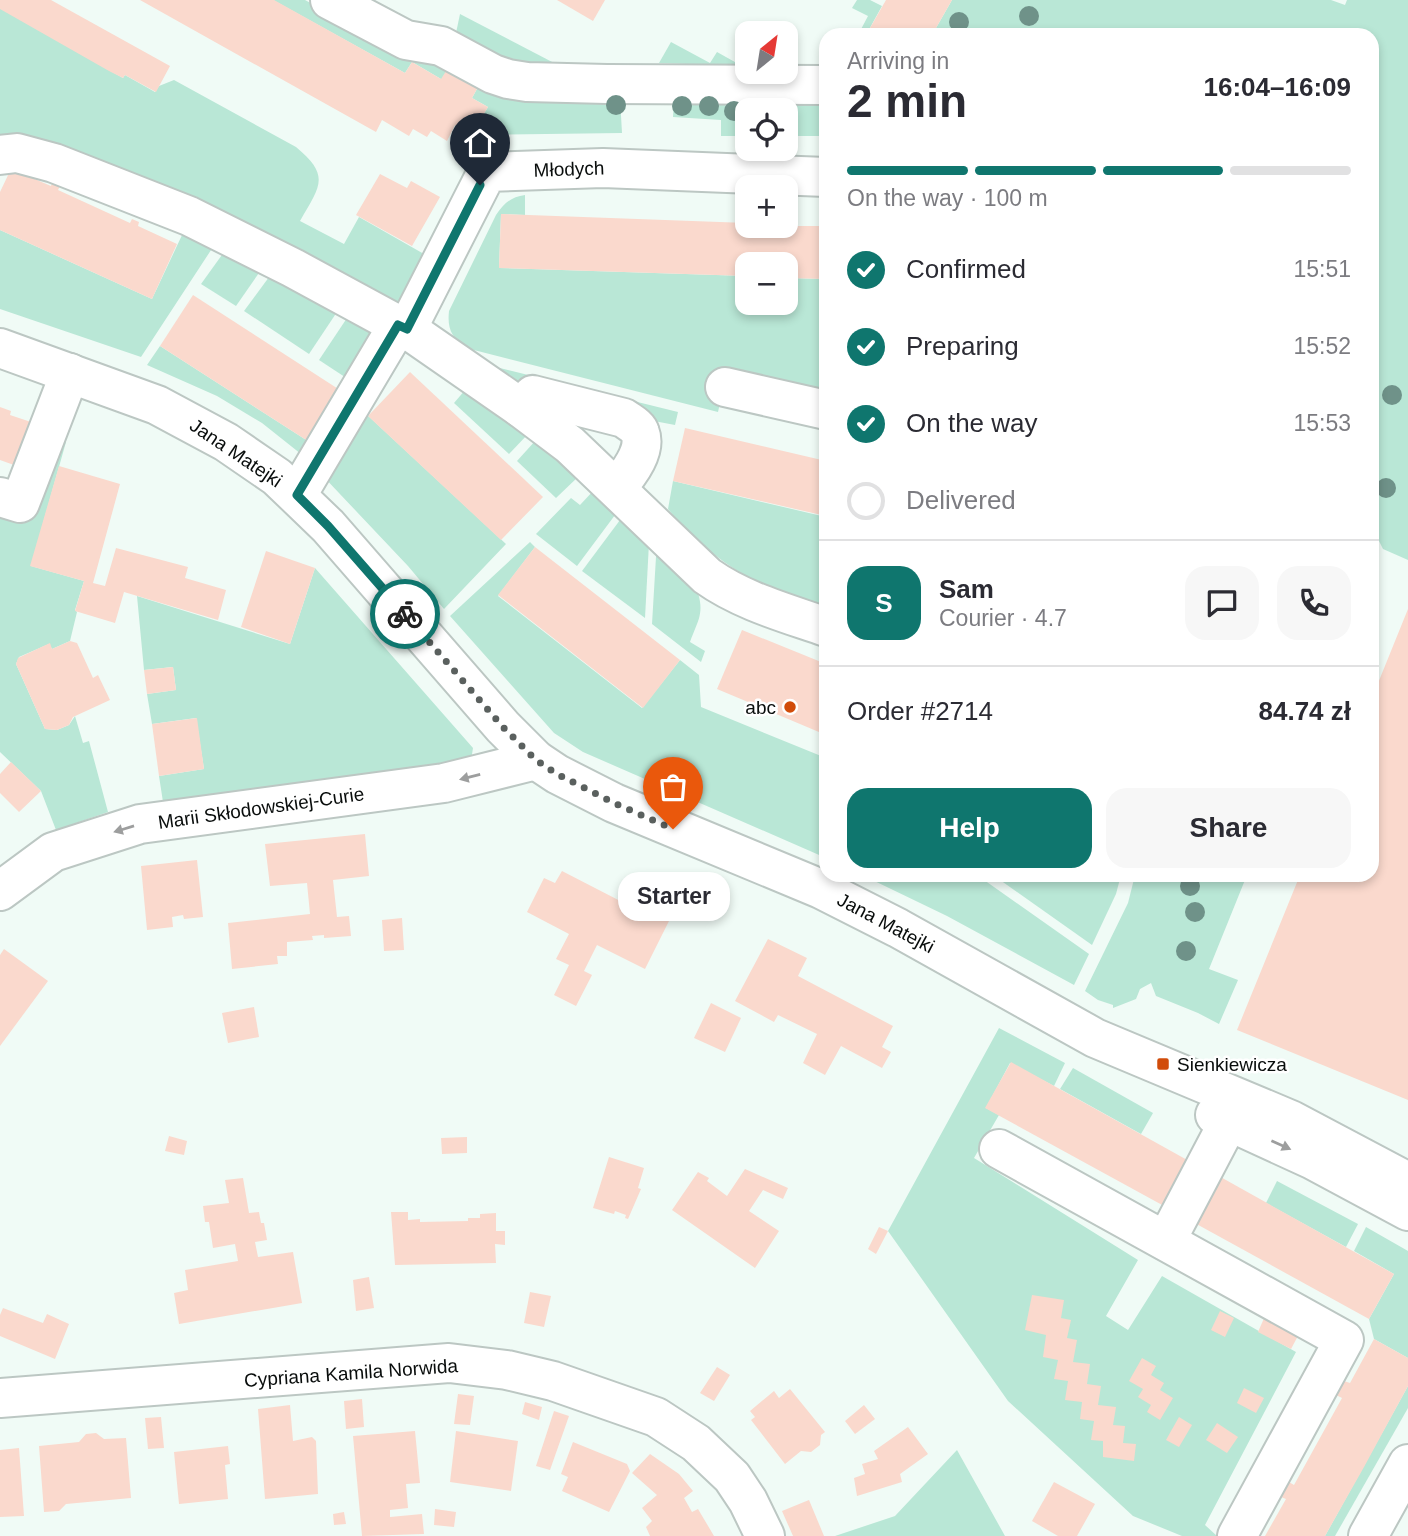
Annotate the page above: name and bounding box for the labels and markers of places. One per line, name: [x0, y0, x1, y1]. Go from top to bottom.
pin: [450, 113, 510, 185]
place label: abc: [745, 697, 776, 718]
marker: abc: [782, 699, 798, 715]
pin: [643, 757, 703, 829]
callout: Starter: [617, 871, 729, 920]
place label: Sienkiewicza: [1177, 1054, 1287, 1075]
marker: Sienkiewicza: [1155, 1056, 1171, 1072]

